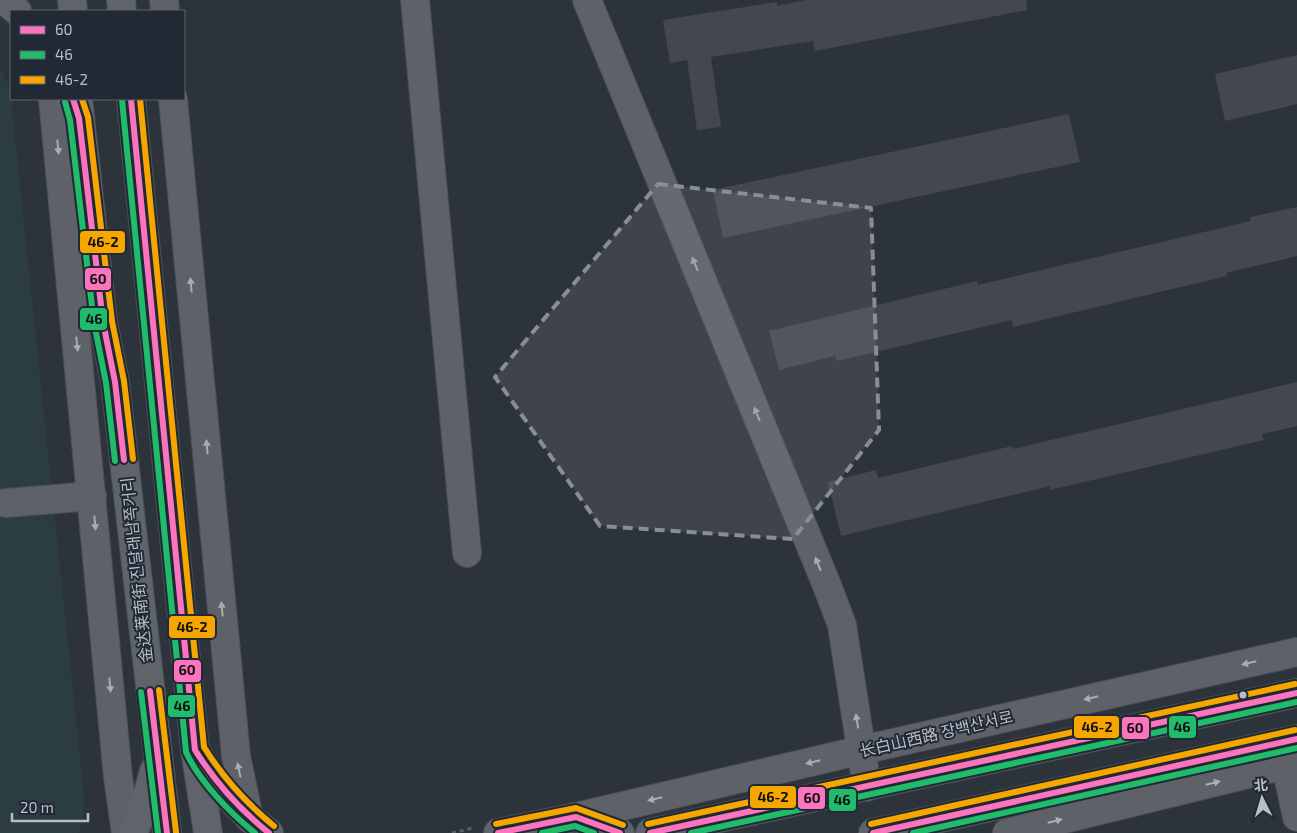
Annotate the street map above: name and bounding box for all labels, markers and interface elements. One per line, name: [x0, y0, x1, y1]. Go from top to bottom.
legend: [10, 10, 185, 100]
text: 60: [55, 20, 73, 38]
text: 46: [55, 45, 73, 63]
text: 46-2: [55, 70, 88, 88]
one-way arrow: [54, 140, 62, 156]
line badge: 46-2: [79, 230, 126, 254]
text: 46-2: [87, 233, 119, 250]
one-way arrow: [691, 256, 699, 271]
line badge: 60: [84, 267, 112, 291]
text: 60: [89, 270, 107, 287]
one-way arrow: [187, 277, 195, 293]
line badge: 46: [79, 307, 108, 331]
text: 46: [85, 310, 103, 327]
one-way arrow: [74, 336, 82, 352]
one-way arrow: [752, 407, 760, 421]
one-way arrow: [202, 439, 210, 455]
street label: 金达莱南街 진달래남쪽거리: [117, 476, 155, 664]
one-way arrow: [91, 515, 99, 531]
one-way arrow: [814, 557, 822, 572]
one-way arrow: [218, 600, 226, 616]
line badge: 46-2: [168, 615, 216, 639]
text: 46-2: [176, 618, 208, 635]
line badge: 60: [173, 659, 202, 683]
one-way arrow: [1242, 659, 1257, 667]
text: 60: [178, 661, 196, 678]
one-way arrow: [106, 677, 114, 693]
unlabelled marker: [1238, 690, 1248, 700]
line badge: 46: [167, 694, 196, 718]
one-way arrow: [1082, 695, 1098, 703]
text: 46: [173, 697, 191, 714]
street label: 长白山西路 장백산서로: [857, 706, 1015, 760]
one-way arrow: [853, 713, 861, 729]
line badge: 46-2: [1073, 715, 1120, 739]
line badge: 46: [1168, 715, 1197, 739]
line badge: 60: [1121, 716, 1150, 740]
text: 46-2: [1081, 718, 1113, 735]
text: 46: [1173, 718, 1191, 735]
text: 60: [1126, 719, 1144, 736]
one-way arrow: [805, 758, 821, 766]
one-way arrow: [235, 763, 243, 778]
north arrow: [1237, 773, 1287, 823]
text: 北: [1253, 775, 1269, 794]
one-way arrow: [1205, 779, 1220, 787]
line badge: 46-2: [749, 785, 797, 809]
line badge: 60: [797, 786, 826, 810]
text: 46-2: [757, 788, 789, 805]
line badge: 46: [828, 788, 857, 812]
text: 60: [803, 789, 821, 806]
scale bar: [12, 790, 89, 822]
text: 46: [833, 791, 851, 808]
one-way arrow: [647, 795, 662, 803]
text: 20 m: [20, 798, 54, 816]
one-way arrow: [1047, 817, 1062, 825]

